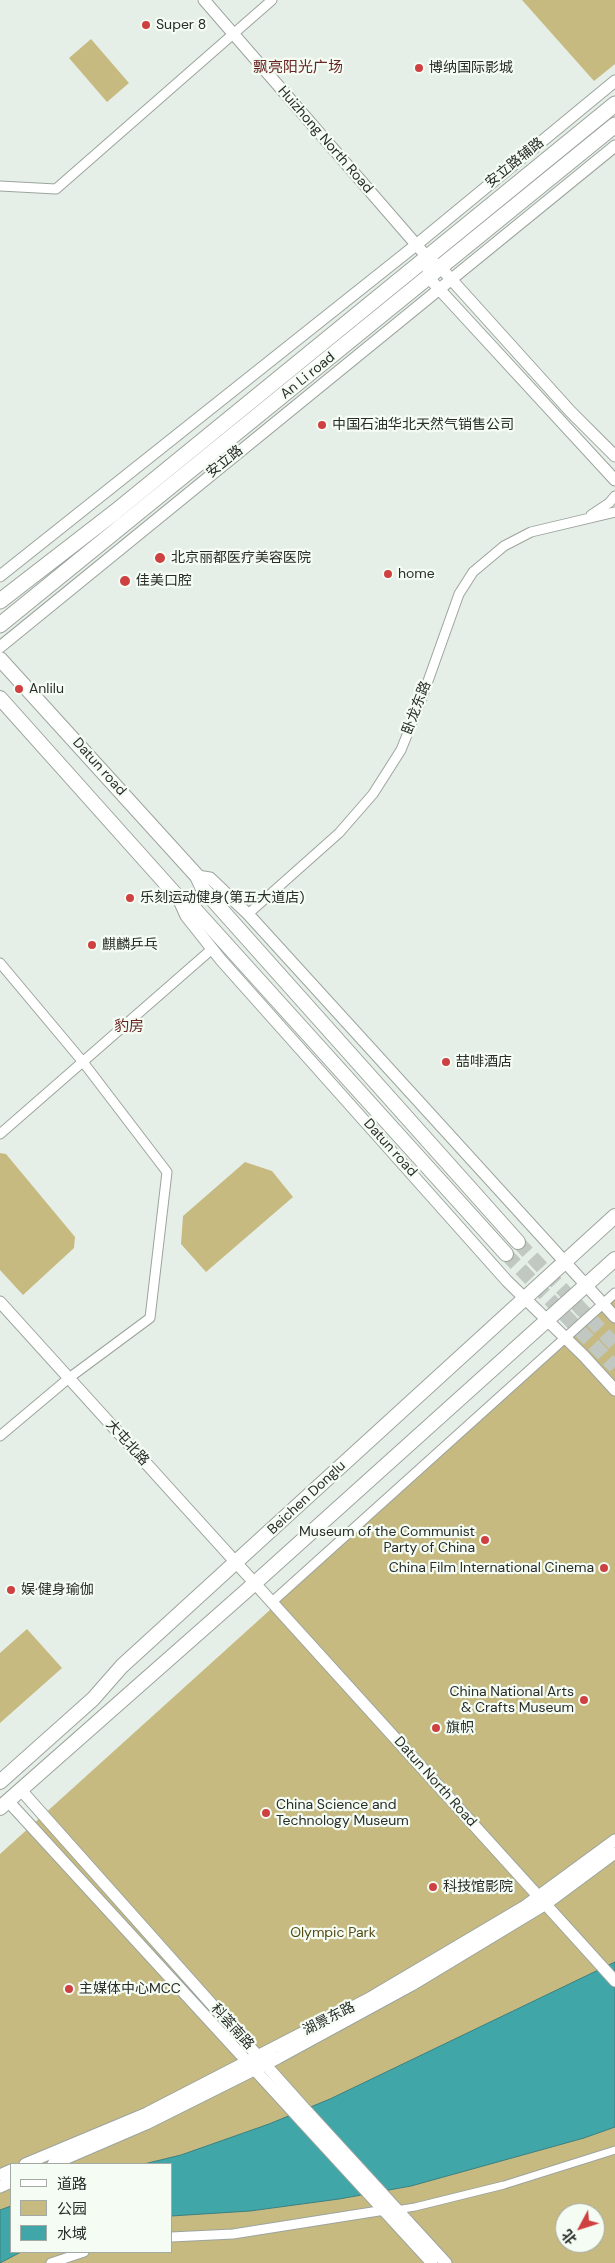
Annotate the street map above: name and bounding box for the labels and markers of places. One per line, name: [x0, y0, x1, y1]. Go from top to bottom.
place label: Super 8: [156, 17, 206, 33]
marker: Super 8: [140, 19, 152, 31]
place label: 博纳国际影城: [429, 60, 513, 76]
marker: 博纳国际影城: [413, 62, 425, 74]
place label: 中国石油华北天然气销售公司: [332, 417, 514, 433]
marker: 中国石油华北天然气销售公司: [316, 419, 328, 431]
place label: 北京丽都医疗美容医院: [171, 550, 311, 566]
marker: 北京丽都医疗美容医院: [153, 551, 167, 565]
place label: home: [398, 566, 435, 582]
marker: home: [382, 568, 394, 580]
place label: 佳美口腔: [136, 573, 192, 589]
marker: 佳美口腔: [118, 574, 132, 588]
place label: Anlilu: [29, 681, 64, 697]
marker: Anlilu: [13, 683, 25, 695]
place label: 乐刻运动健身(第五大道店): [140, 890, 304, 906]
marker: 乐刻运动健身(第五大道店): [124, 892, 136, 904]
place label: 麒麟乒乓: [102, 937, 158, 953]
marker: 麒麟乒乓: [86, 939, 98, 951]
place label: 喆啡酒店: [456, 1054, 512, 1070]
marker: 喆啡酒店: [440, 1056, 452, 1068]
place label: Museum of the Communist Party of China: [299, 1524, 475, 1556]
marker: Museum of the Communist Party of China: [479, 1534, 491, 1546]
place label: China Film International Cinema: [389, 1560, 594, 1576]
marker: China Film International Cinema: [598, 1562, 610, 1574]
place label: 娱·健身瑜伽: [21, 1582, 94, 1598]
marker: 娱·健身瑜伽: [5, 1584, 17, 1596]
place label: China National Arts & Crafts Museum: [449, 1684, 574, 1716]
marker: China National Arts & Crafts Museum: [578, 1694, 590, 1706]
place label: 旗帜: [446, 1720, 474, 1736]
marker: 旗帜: [430, 1722, 442, 1734]
place label: China Science and Technology Museum: [276, 1797, 409, 1830]
marker: China Science and Technology Museum: [260, 1807, 272, 1819]
place label: 科技馆影院: [443, 1879, 513, 1895]
marker: 科技馆影院: [427, 1881, 439, 1893]
place label: 主媒体中心MCC: [79, 1981, 181, 1997]
marker: 主媒体中心MCC: [63, 1983, 75, 1995]

